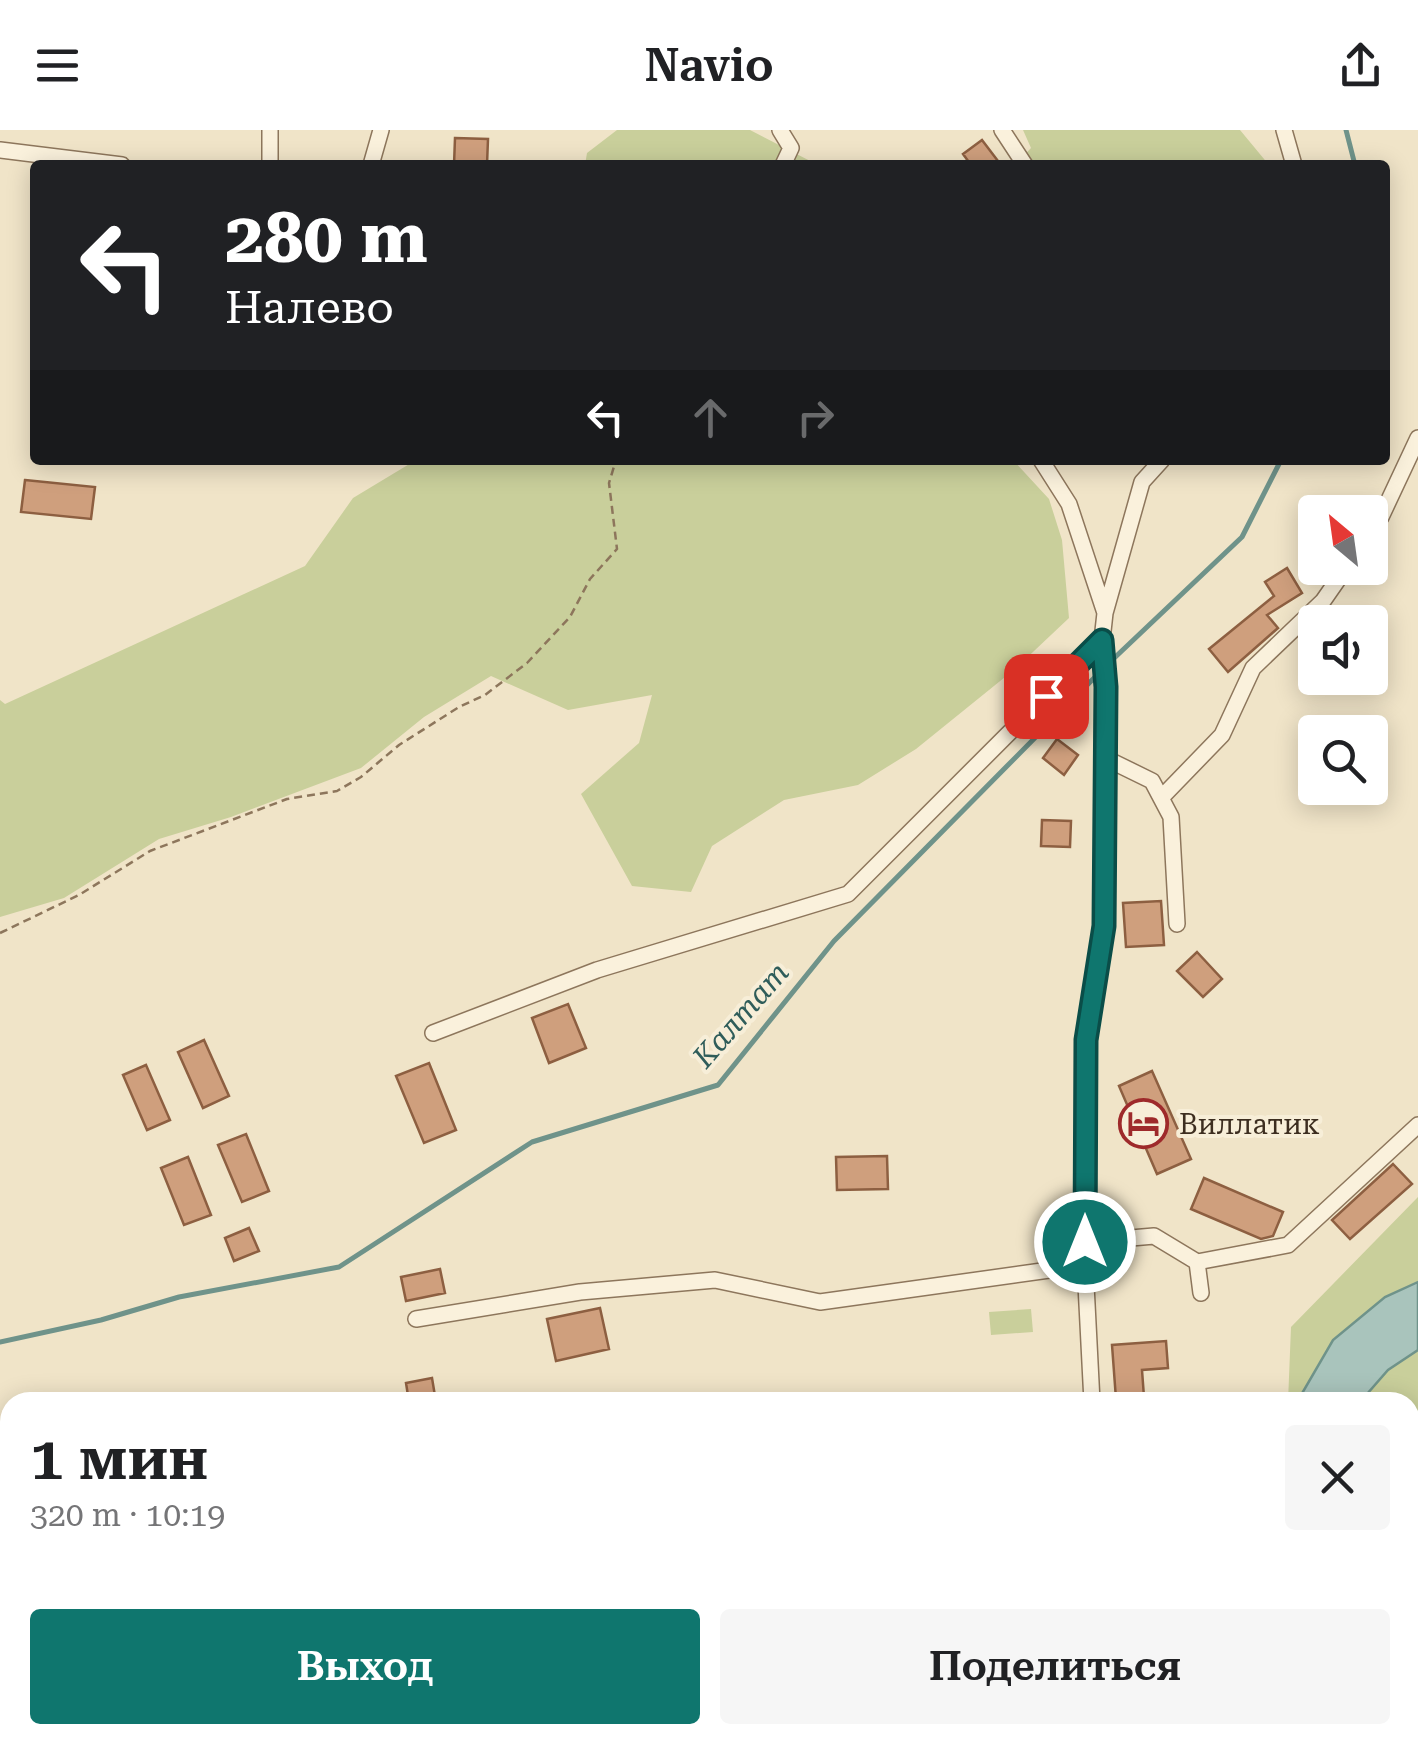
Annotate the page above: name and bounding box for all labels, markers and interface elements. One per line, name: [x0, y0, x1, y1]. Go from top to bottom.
icon: menu: [30, 38, 85, 93]
icon: share: [1333, 38, 1388, 93]
text: Navio: [644, 39, 774, 92]
text: 280 m: [225, 197, 428, 279]
icon: left: [60, 200, 190, 330]
text: Налево: [225, 281, 394, 334]
icon: left: [578, 390, 633, 445]
icon: ahead: [683, 390, 738, 445]
icon: right: [788, 390, 843, 445]
north arrow: [1298, 495, 1388, 585]
map controls: [1298, 495, 1388, 805]
button: sound: [1298, 605, 1388, 695]
pin: [1004, 654, 1089, 739]
icon: arrive: [1019, 669, 1074, 724]
button: search: [1298, 715, 1388, 805]
water label: Калтат: [685, 955, 796, 1075]
hotel icon: Виллатик: [1118, 1098, 1170, 1150]
place label: Виллатик: [1179, 1108, 1320, 1141]
position arrow: [1033, 1190, 1137, 1294]
text: 1 мин: [30, 1423, 208, 1494]
button: close: [1285, 1425, 1390, 1530]
text: 320 m · 10:19: [30, 1496, 225, 1534]
button: Выход: [30, 1609, 700, 1724]
button: Поделиться: [720, 1609, 1390, 1724]

